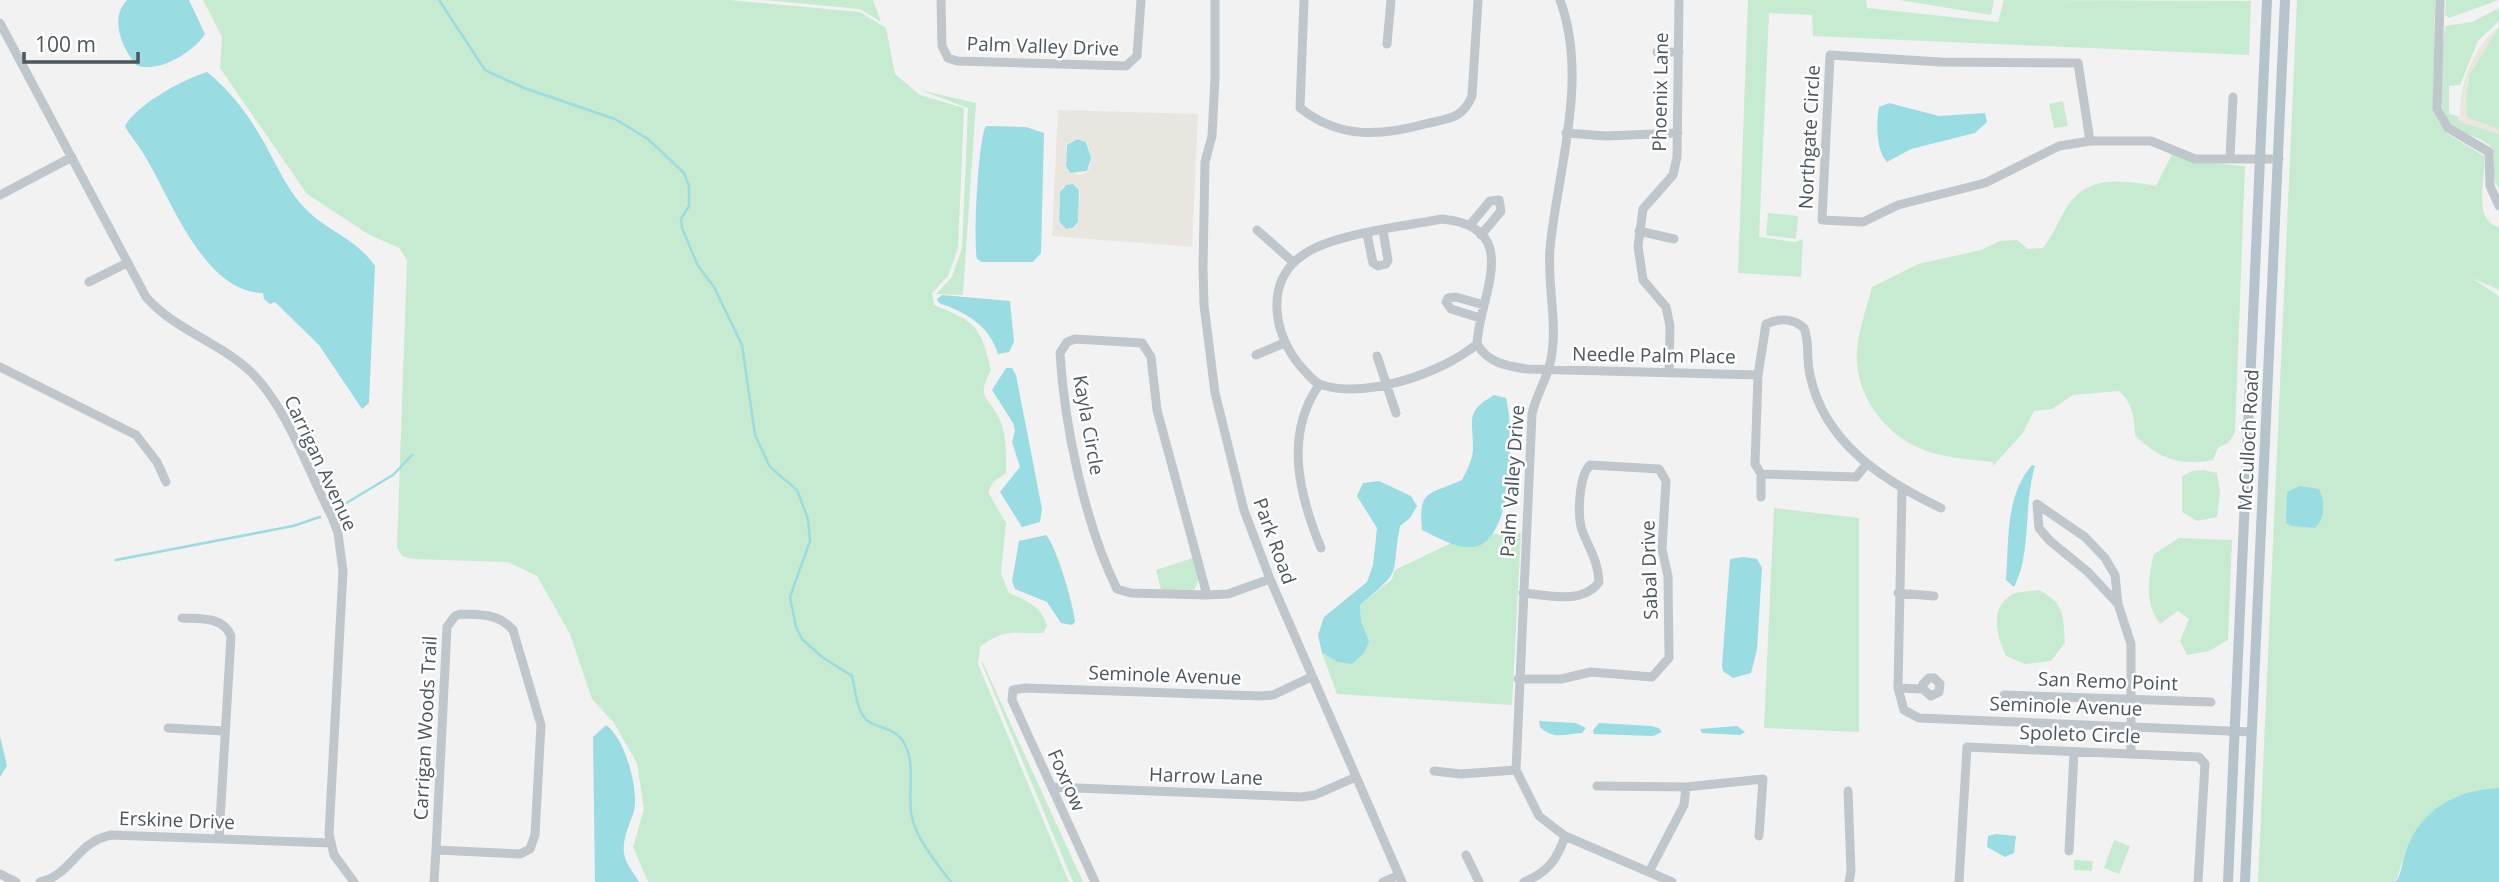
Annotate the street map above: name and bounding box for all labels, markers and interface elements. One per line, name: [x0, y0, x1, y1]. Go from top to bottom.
scale bar: [24, 21, 138, 65]
text: 100 m: [35, 30, 96, 58]
street label: Palm Valley Drive: [966, 30, 1120, 62]
street label: Phoenix Lane: [1646, 32, 1674, 152]
street label: Northgate Circle: [1792, 64, 1826, 210]
street label: Needle Palm Place: [1572, 341, 1736, 369]
street label: McCulloch Road: [2231, 368, 2265, 512]
street label: Kayla Circle: [1067, 373, 1111, 477]
street label: Carrigan Avenue: [278, 391, 364, 535]
street label: Palm Valley Drive: [1494, 404, 1530, 558]
street label: Park Road: [1247, 494, 1303, 588]
street label: Sabal Drive: [1634, 520, 1664, 620]
street label: Carrigan Woods Trail: [407, 635, 443, 821]
street label: Seminole Avenue: [1088, 659, 1242, 691]
street label: San Remo Point: [2038, 666, 2179, 696]
street label: Seminole Avenue: [1989, 690, 2143, 722]
street label: Spoleto Circle: [2019, 719, 2141, 749]
street label: Foxrow: [1042, 745, 1092, 815]
street label: Harrow Lane: [1149, 761, 1263, 791]
street label: Erskine Drive: [119, 805, 235, 835]

